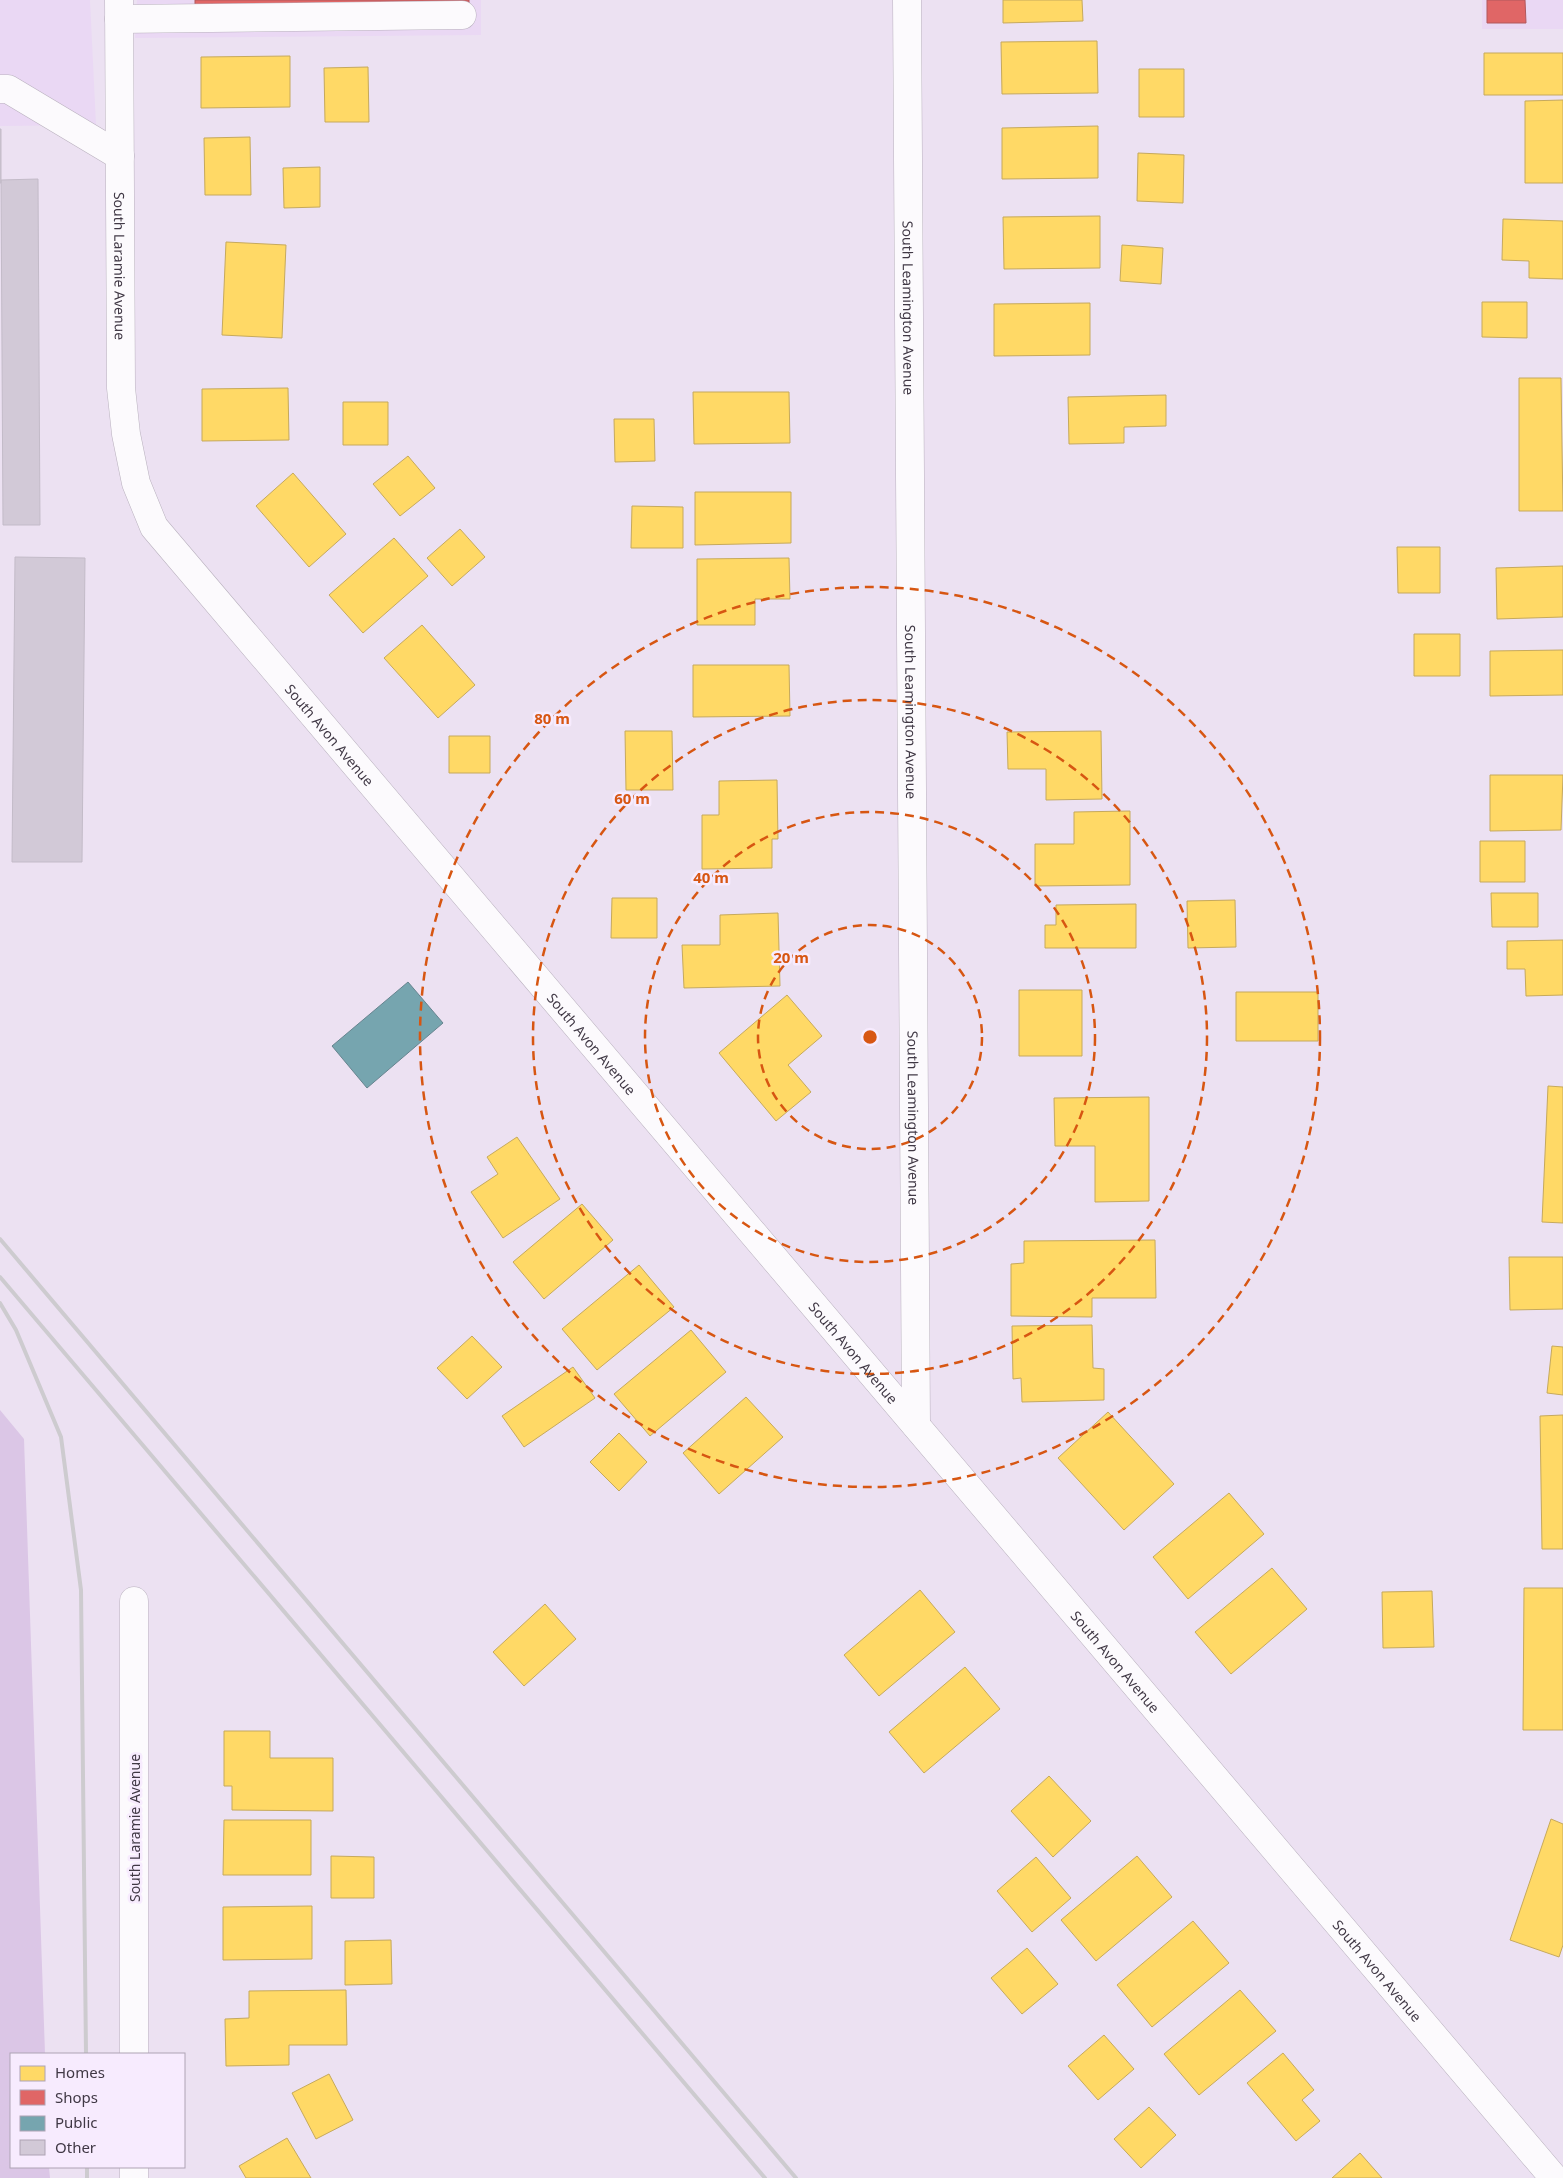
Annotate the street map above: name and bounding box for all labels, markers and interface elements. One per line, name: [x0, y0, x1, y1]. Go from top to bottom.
street label: South Laramie Avenue: [110, 192, 130, 340]
street label: South Leamington Avenue: [899, 221, 919, 395]
street label: South Leamington Avenue: [901, 625, 922, 799]
street label: South Avon Avenue: [281, 680, 379, 790]
text: 80 m: [534, 708, 570, 728]
text: 60 m: [614, 788, 650, 808]
text: 40 m: [693, 867, 729, 887]
text: 20 m: [773, 947, 809, 967]
street label: South Avon Avenue: [543, 988, 641, 1099]
centre of rings: [861, 1028, 879, 1046]
street label: South Leamington Avenue: [904, 1031, 924, 1205]
street label: South Avon Avenue: [805, 1297, 903, 1408]
street label: South Avon Avenue: [1067, 1606, 1165, 1716]
street label: South Laramie Avenue: [125, 1754, 144, 1902]
street label: South Avon Avenue: [1329, 1915, 1427, 2025]
legend: [10, 2053, 185, 2168]
text: Homes: [55, 2062, 105, 2082]
text: Shops: [55, 2087, 98, 2107]
text: Public: [55, 2112, 98, 2132]
text: Other: [55, 2137, 96, 2157]

